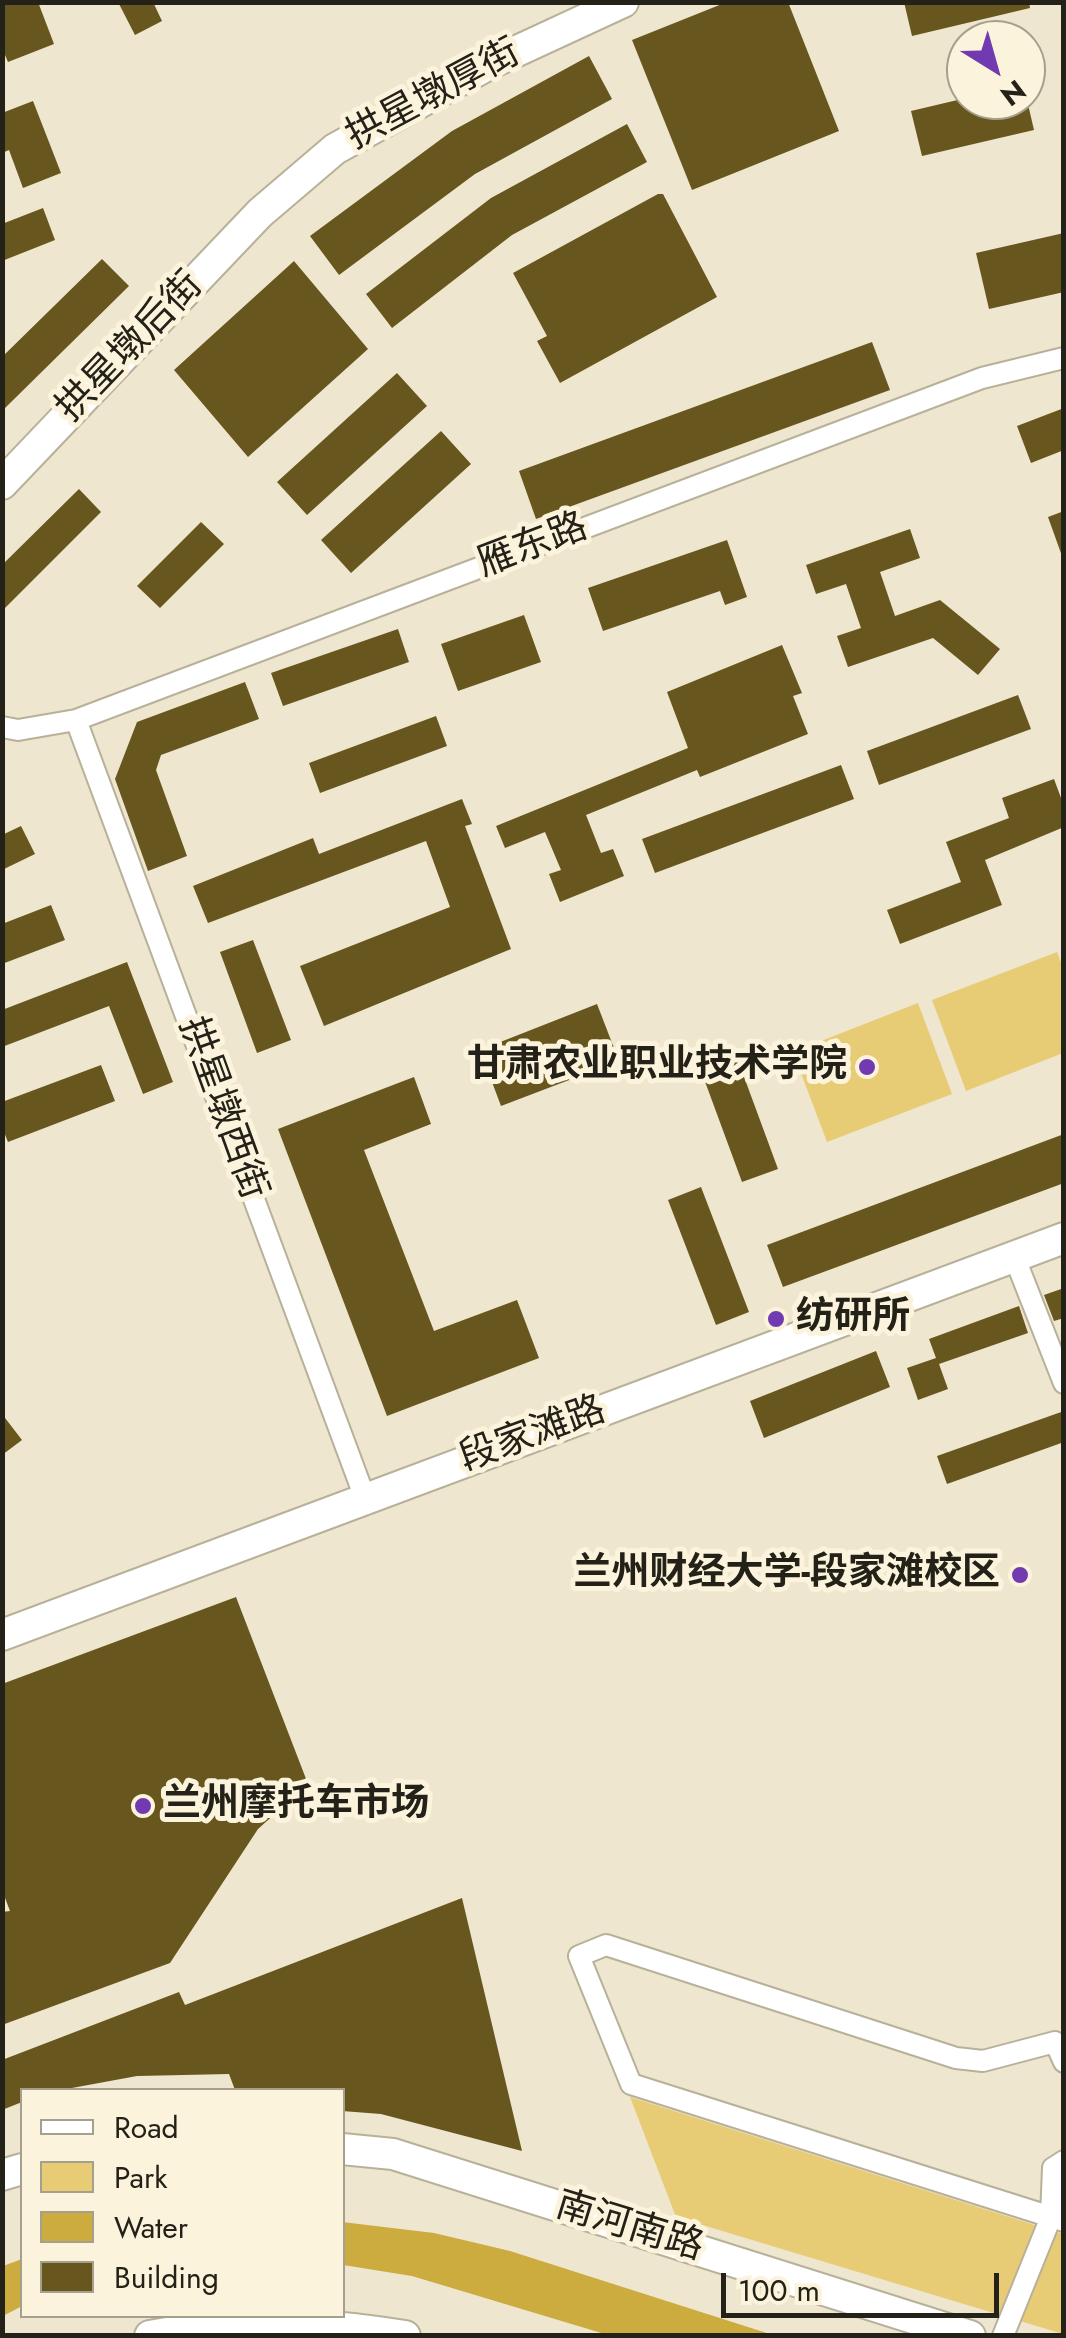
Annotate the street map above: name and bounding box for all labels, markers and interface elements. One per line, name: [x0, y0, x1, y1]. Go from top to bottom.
north arrow: [946, 20, 1046, 120]
street label: 拱星墩厚街: [339, 31, 529, 161]
text: N: [992, 70, 1034, 116]
street label: 拱星墩后街: [49, 264, 213, 432]
street label: 雁东路: [472, 505, 594, 589]
street label: 拱星墩西街: [167, 1012, 275, 1206]
place label: 甘肃农业职业技术学院: [467, 1044, 847, 1090]
marker: 甘肃农业职业技术学院: [856, 1056, 878, 1078]
place label: 纺研所: [796, 1296, 910, 1342]
marker: 纺研所: [765, 1308, 787, 1330]
street label: 段家滩路: [454, 1389, 612, 1483]
place label: 兰州财经大学-段家滩校区: [574, 1552, 1000, 1598]
marker: 兰州财经大学-段家滩校区: [1009, 1564, 1031, 1586]
place label: 兰州摩托车市场: [163, 1783, 429, 1829]
marker: 兰州摩托车市场: [132, 1795, 154, 1817]
legend: [20, 2088, 345, 2318]
text: Road: [114, 2106, 179, 2149]
text: Park: [114, 2156, 167, 2199]
street label: 南河南路: [550, 2184, 708, 2272]
text: Water: [114, 2206, 188, 2249]
scale bar: [726, 2253, 1004, 2315]
text: Building: [114, 2256, 219, 2299]
text: 100 m: [738, 2269, 820, 2312]

